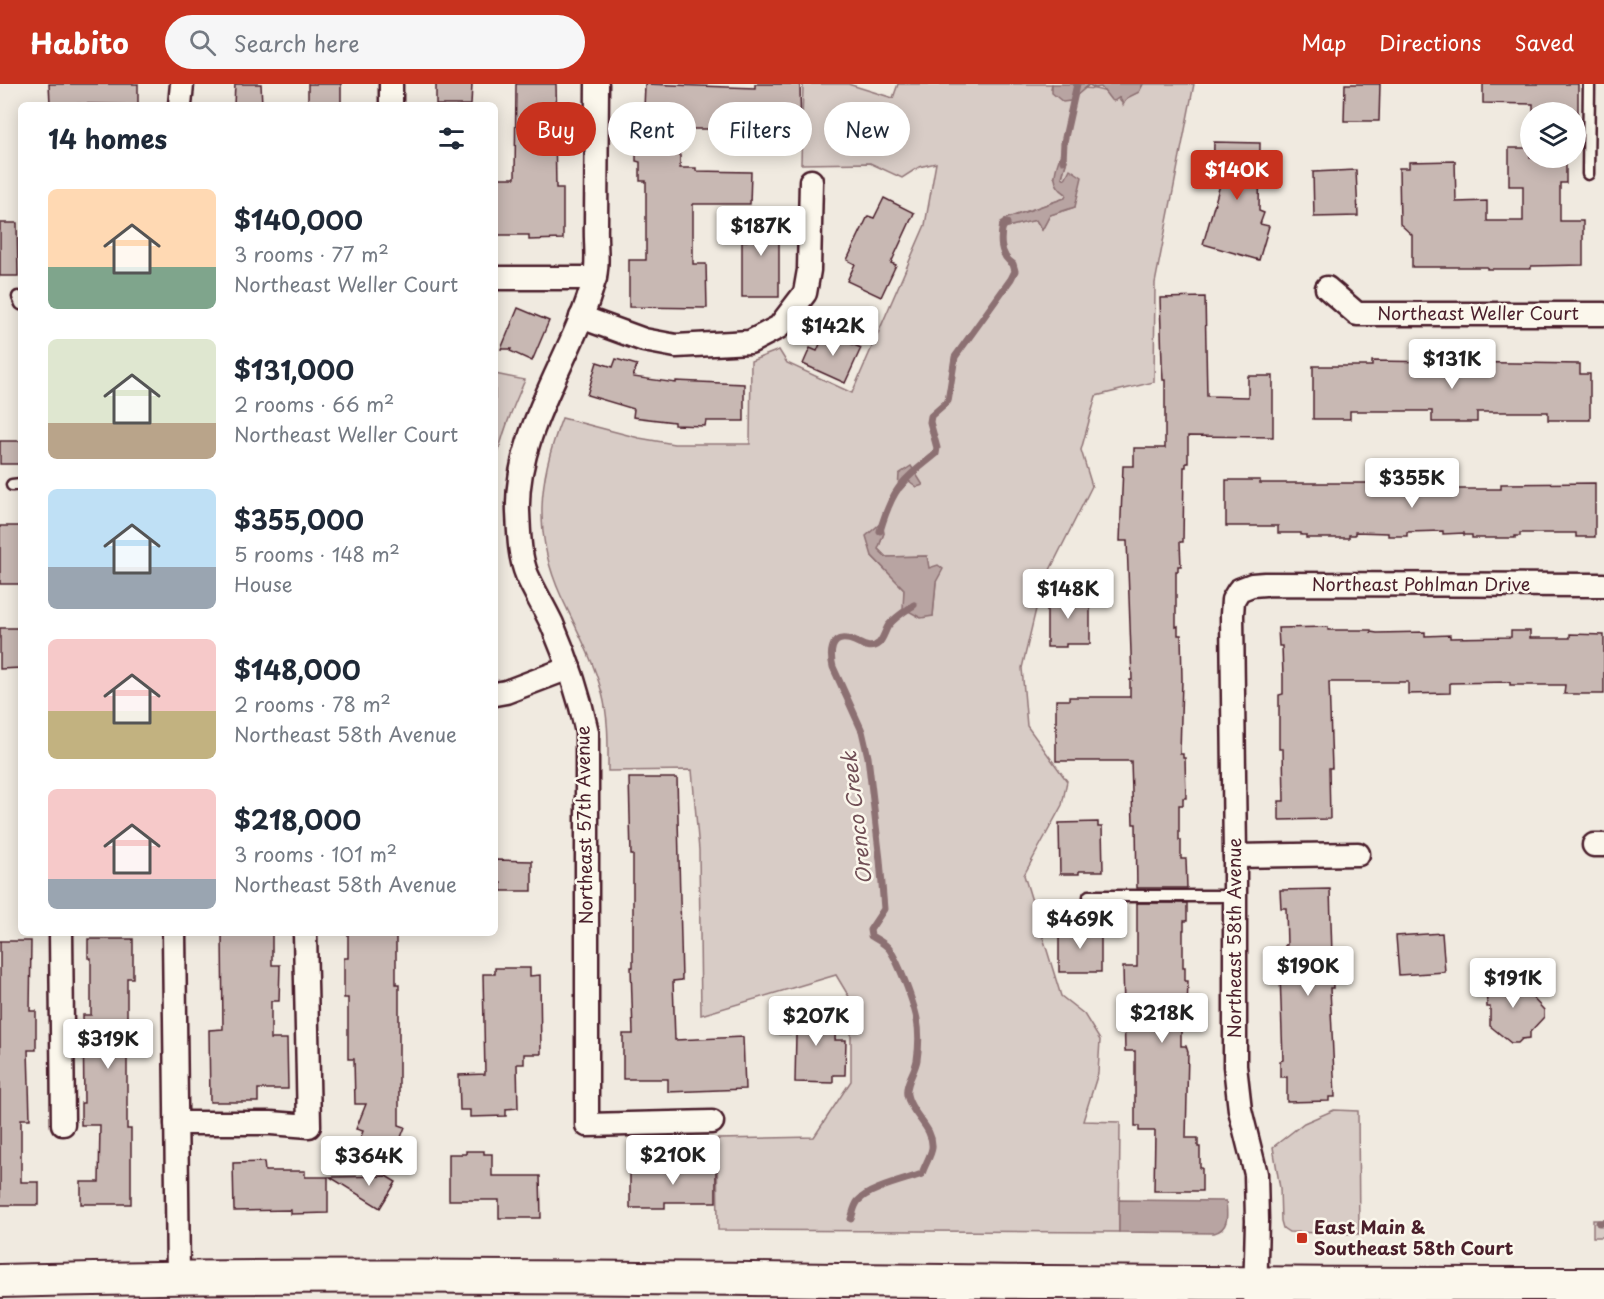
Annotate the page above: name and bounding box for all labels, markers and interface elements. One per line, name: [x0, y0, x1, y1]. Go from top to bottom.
search box: [165, 15, 585, 69]
text: Habito: [30, 21, 129, 64]
icon: search: [186, 26, 219, 59]
text: Search here: [234, 26, 360, 59]
text: Map: [1301, 26, 1346, 58]
text: Directions: [1379, 26, 1481, 58]
text: Saved: [1514, 26, 1574, 58]
chip: Buy: [516, 102, 596, 156]
chip: Rent: [608, 102, 696, 156]
chip: Filters: [708, 102, 812, 156]
chip: New: [824, 102, 910, 156]
map controls: [1520, 102, 1586, 168]
button: layers: [1520, 102, 1586, 168]
text: 14 homes: [48, 119, 167, 158]
icon: filters: [435, 122, 468, 155]
pin: $140K: [1195, 150, 1279, 201]
text: $140K: [1205, 154, 1269, 184]
text: $140,000: [234, 200, 363, 239]
pin: $187K: [719, 206, 803, 257]
text: $187K: [731, 210, 791, 240]
icon: home: [96, 213, 168, 285]
text: 3 rooms · 77 m²: [234, 239, 389, 269]
text: Northeast Weller Court: [234, 269, 458, 299]
street label: Northeast Weller Court: [1377, 299, 1579, 326]
pin: $142K: [791, 306, 875, 357]
text: $142K: [801, 310, 865, 340]
pin: $131K: [1410, 339, 1494, 390]
text: $131K: [1423, 343, 1481, 373]
text: $131,000: [234, 350, 354, 389]
icon: home: [96, 363, 168, 435]
text: 2 rooms · 66 m²: [234, 389, 394, 419]
text: Northeast Weller Court: [234, 419, 458, 449]
pin: $355K: [1370, 458, 1454, 509]
text: $355K: [1379, 462, 1445, 492]
text: $355,000: [234, 500, 364, 539]
icon: home: [96, 513, 168, 585]
text: 5 rooms · 148 m²: [234, 539, 400, 569]
text: House: [234, 569, 293, 599]
pin: $148K: [1026, 569, 1110, 620]
street label: Northeast Pohlman Drive: [1312, 570, 1530, 597]
text: $148K: [1037, 573, 1099, 603]
text: $148,000: [234, 650, 361, 689]
icon: home: [96, 663, 168, 735]
text: 2 rooms · 78 m²: [234, 689, 391, 719]
text: Northeast 58th Avenue: [234, 719, 457, 749]
street label: Northeast 57th Avenue: [568, 725, 599, 925]
water label: Orenco Creek: [833, 749, 879, 886]
text: $218,000: [234, 800, 361, 839]
icon: home: [96, 813, 168, 885]
street label: Northeast 58th Avenue: [1220, 838, 1247, 1038]
text: 3 rooms · 101 m²: [234, 839, 397, 869]
text: Northeast 58th Avenue: [234, 869, 457, 899]
pin: $469K: [1038, 899, 1122, 950]
text: $469K: [1046, 903, 1114, 933]
pin: $190K: [1266, 946, 1350, 997]
text: $190K: [1277, 950, 1339, 980]
pin: $191K: [1471, 958, 1555, 1009]
text: $191K: [1484, 962, 1542, 992]
pin: $218K: [1120, 993, 1204, 1044]
pin: $207K: [774, 996, 858, 1047]
text: $218K: [1130, 997, 1194, 1027]
text: $207K: [783, 1000, 849, 1030]
pin: $319K: [66, 1019, 150, 1070]
text: $319K: [77, 1023, 139, 1053]
pin: $210K: [631, 1135, 715, 1186]
pin: $364K: [327, 1136, 411, 1187]
text: $210K: [640, 1139, 706, 1169]
text: $364K: [335, 1140, 403, 1170]
place label: East Main & Southeast 58th Court: [1314, 1213, 1514, 1261]
marker: East Main & Southeast 58th Court: [1295, 1231, 1309, 1245]

